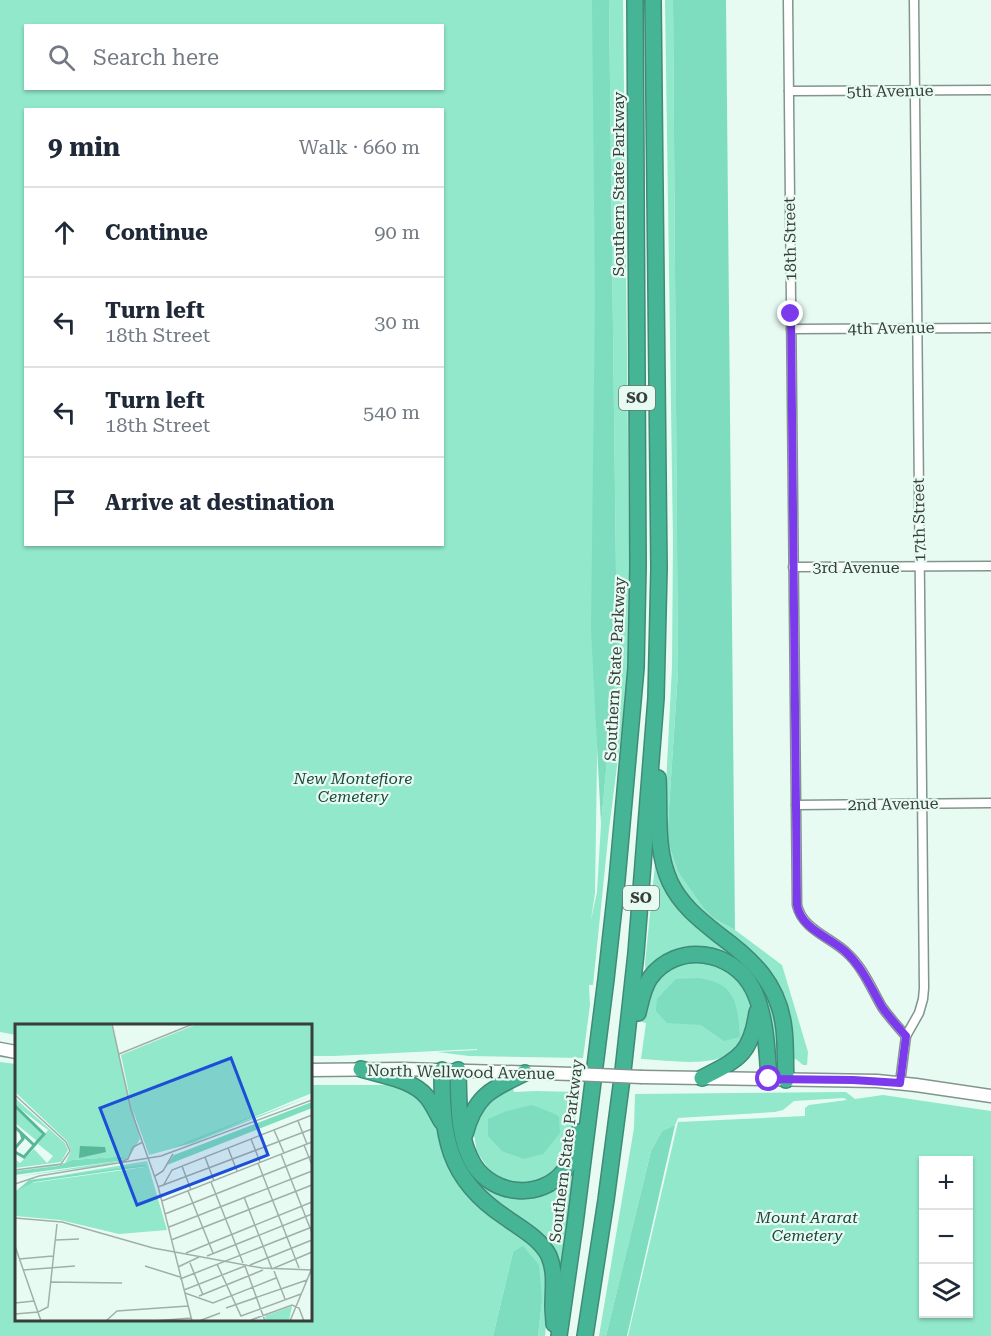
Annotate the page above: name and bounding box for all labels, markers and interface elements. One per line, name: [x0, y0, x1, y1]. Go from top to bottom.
search box: [24, 24, 444, 90]
icon: search: [45, 41, 78, 74]
text: Search here: [93, 45, 219, 70]
street label: 5th Avenue: [846, 81, 934, 101]
street label: Southern State Parkway: [609, 91, 628, 276]
text: 9 min: [48, 132, 120, 162]
text: Walk · 660 m: [299, 135, 420, 159]
street label: 18th Street: [780, 197, 800, 281]
icon: ahead: [48, 216, 81, 249]
text: Continue: [105, 220, 208, 245]
text: 90 m: [374, 220, 420, 244]
text: Turn left: [105, 298, 205, 323]
route end: [777, 300, 803, 326]
icon: left: [48, 306, 81, 339]
text: 30 m: [374, 310, 420, 334]
street label: 4th Avenue: [847, 318, 935, 338]
text: 18th Street: [105, 323, 210, 347]
road number: SO: [619, 386, 655, 410]
text: Turn left: [105, 388, 205, 413]
icon: left: [48, 396, 81, 429]
text: 540 m: [363, 400, 420, 424]
text: 18th Street: [105, 413, 210, 437]
street label: 17th Street: [909, 478, 929, 562]
icon: arrive: [48, 486, 81, 519]
text: Arrive at destination: [105, 490, 334, 515]
street label: 3rd Avenue: [812, 558, 900, 577]
street label: Southern State Parkway: [601, 576, 629, 762]
park label: New Montefiore Cemetery: [293, 769, 412, 806]
street label: 2nd Avenue: [847, 794, 939, 814]
road number: SO: [623, 886, 659, 910]
inset map: [15, 1024, 312, 1321]
street label: Southern State Parkway: [545, 1058, 587, 1244]
street label: North Wellwood Avenue: [367, 1061, 555, 1083]
route start: [755, 1065, 781, 1091]
map controls: [919, 1156, 973, 1318]
button: +: [919, 1156, 973, 1210]
park label: Mount Ararat Cemetery: [755, 1208, 858, 1245]
button: −: [919, 1210, 973, 1264]
button: layers: [919, 1264, 973, 1318]

